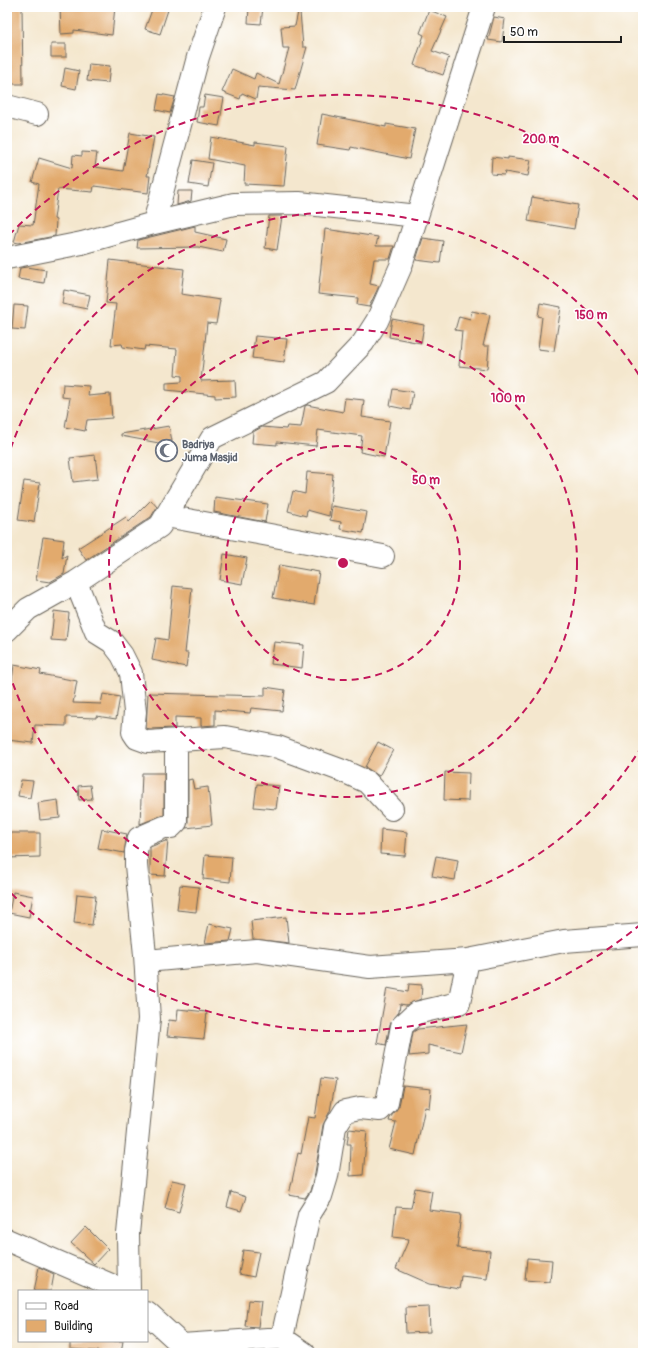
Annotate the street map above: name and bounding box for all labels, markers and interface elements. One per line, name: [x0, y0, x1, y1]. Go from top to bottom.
scale bar: [504, 18, 621, 44]
text: 50 m: [510, 25, 538, 40]
text: 200 m: [523, 132, 560, 147]
text: 150 m: [575, 308, 608, 323]
text: 100 m: [491, 391, 526, 406]
mosque icon: Badriya Juma Masjid: [154, 437, 180, 463]
place label: Badriya Juma Masjid: [182, 438, 238, 464]
text: 50 m: [412, 473, 440, 488]
centre of rings: [336, 556, 350, 570]
legend: [18, 1290, 148, 1342]
text: Road: [54, 1299, 79, 1314]
text: Building: [54, 1319, 93, 1334]

